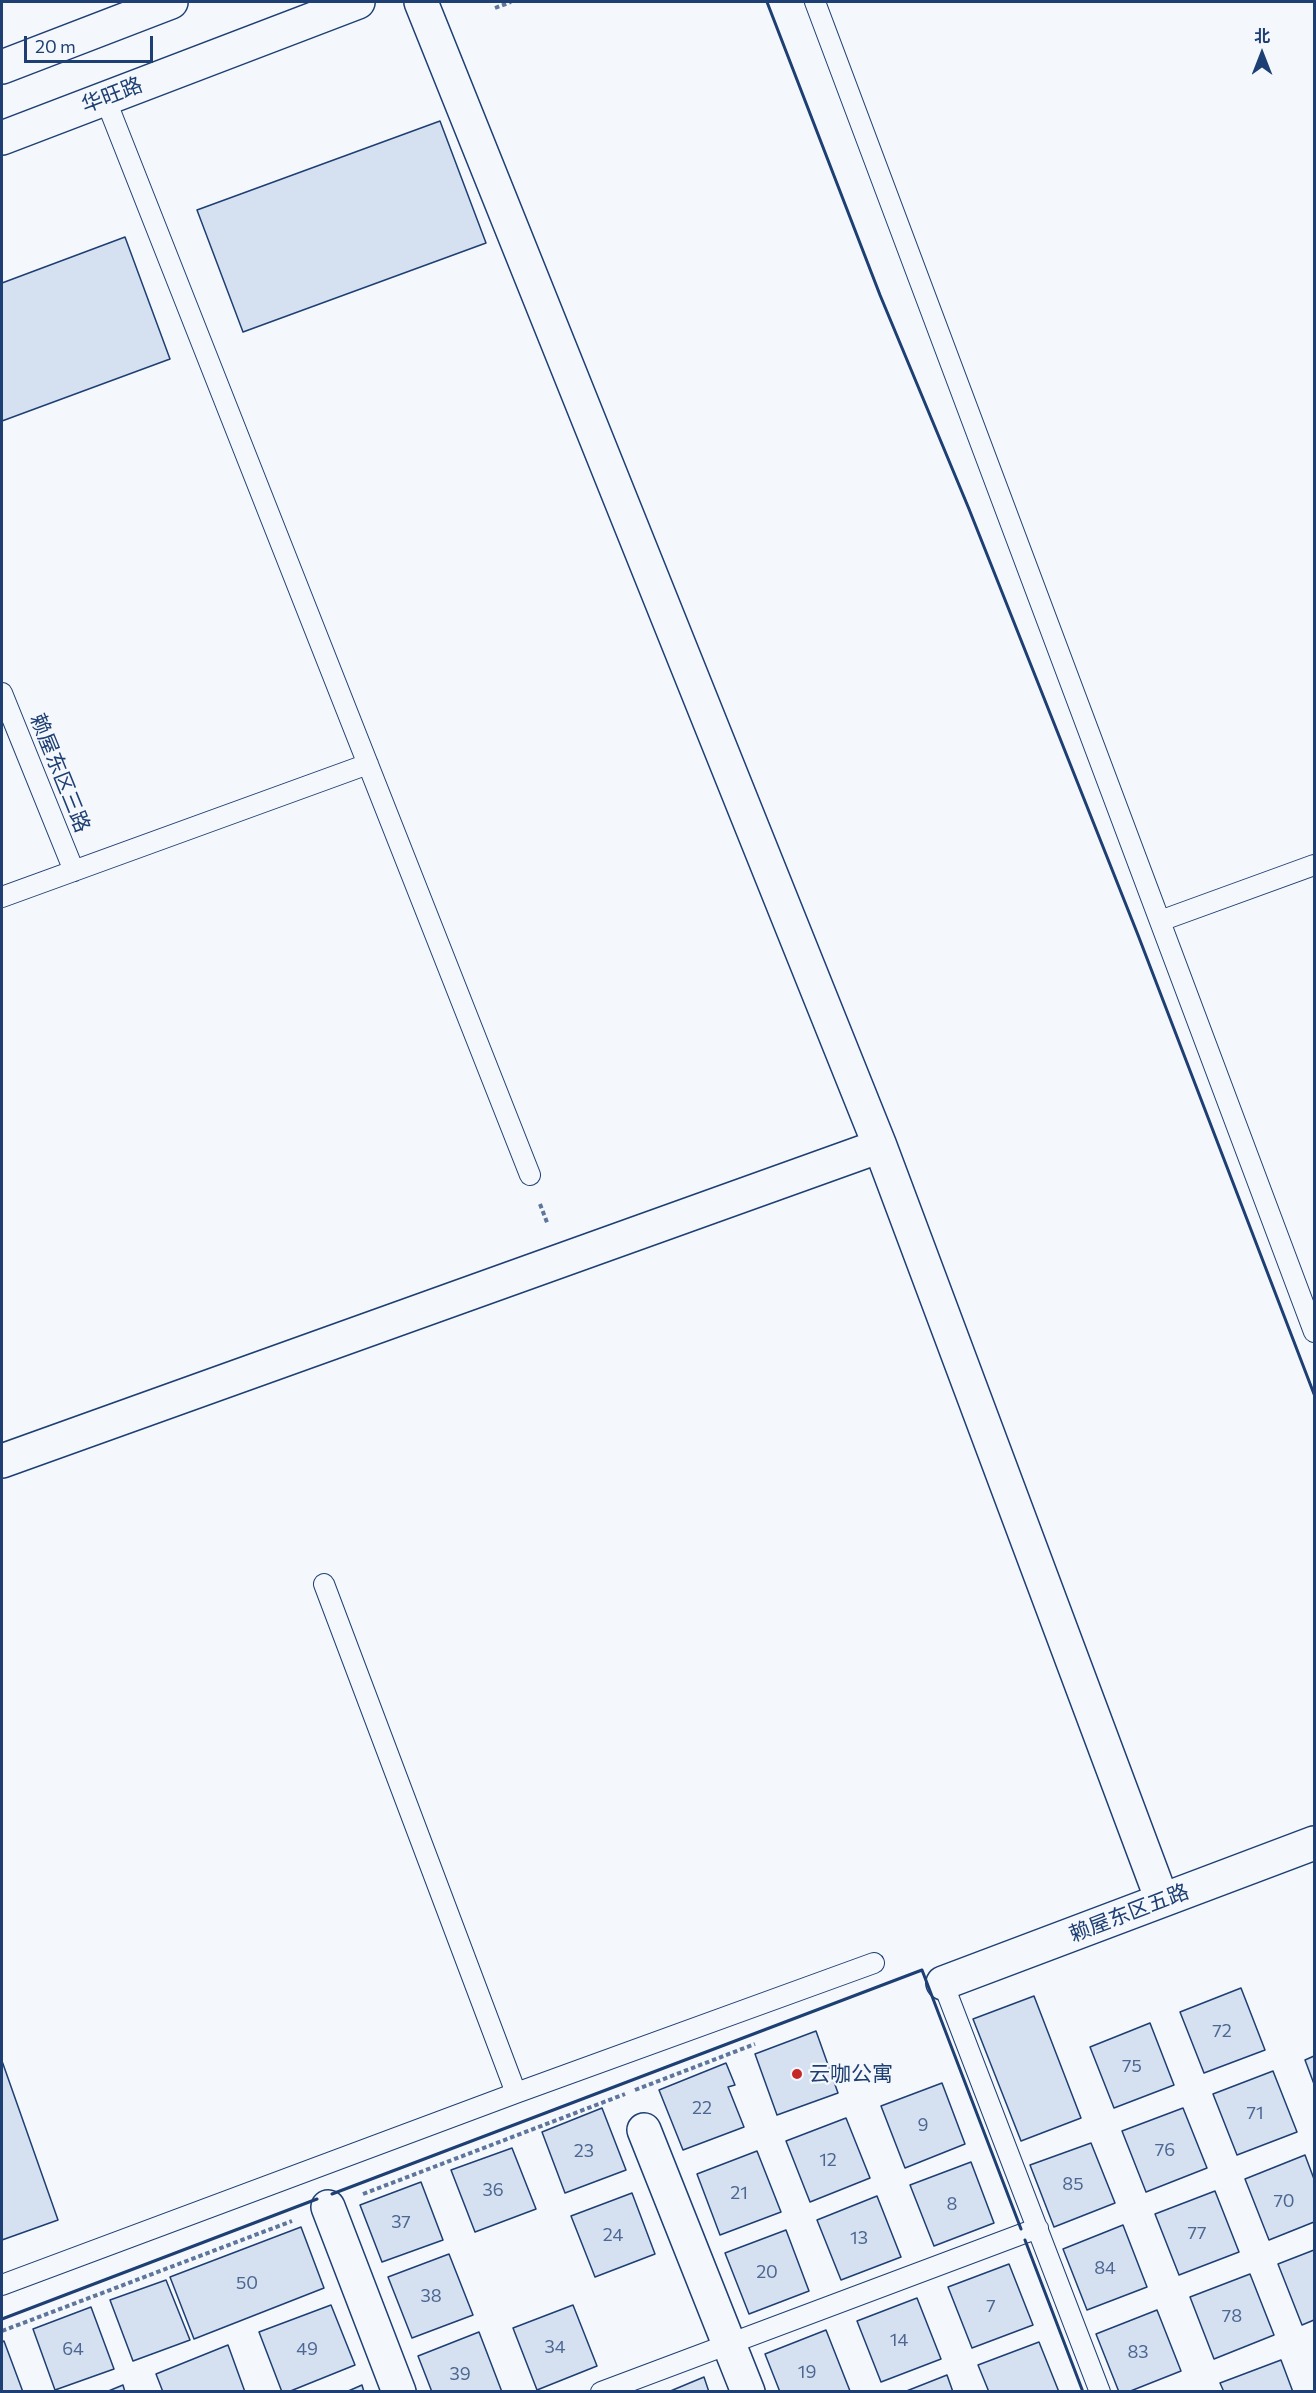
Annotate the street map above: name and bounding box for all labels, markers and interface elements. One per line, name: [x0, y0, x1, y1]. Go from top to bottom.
scale bar: [27, 24, 156, 62]
north arrow: [1232, 24, 1292, 84]
text: 北: [1254, 26, 1270, 45]
text: 20 m: [35, 35, 76, 57]
street label: 华旺路: [78, 72, 146, 118]
street label: 赖屋东区三路: [25, 710, 95, 836]
street label: 赖屋东区五路: [1066, 1879, 1192, 1947]
house number: 72: [1212, 2020, 1232, 2042]
house number: 75: [1122, 2055, 1142, 2077]
place label: 云咖公寓: [809, 2061, 893, 2087]
marker: 云咖公寓: [790, 2067, 804, 2081]
house number: 22: [692, 2097, 712, 2119]
house number: 71: [1246, 2102, 1264, 2124]
house number: 9: [918, 2114, 928, 2136]
house number: 76: [1155, 2139, 1175, 2161]
house number: 23: [574, 2140, 594, 2162]
house number: 12: [819, 2149, 837, 2171]
house number: 85: [1062, 2173, 1084, 2195]
house number: 36: [482, 2179, 504, 2201]
house number: 21: [730, 2182, 748, 2204]
house number: 70: [1273, 2190, 1295, 2212]
house number: 8: [947, 2193, 957, 2215]
house number: 37: [391, 2211, 411, 2233]
house number: 77: [1187, 2222, 1207, 2244]
house number: 24: [603, 2224, 623, 2246]
house number: 13: [850, 2227, 868, 2249]
house number: 84: [1094, 2257, 1116, 2279]
house number: 20: [756, 2261, 778, 2283]
house number: 50: [236, 2272, 258, 2294]
house number: 38: [420, 2285, 442, 2307]
house number: 7: [986, 2295, 996, 2317]
house number: 78: [1222, 2305, 1242, 2327]
house number: 14: [890, 2329, 908, 2351]
house number: 34: [544, 2336, 566, 2358]
house number: 64: [62, 2338, 84, 2360]
house number: 49: [296, 2338, 318, 2360]
house number: 83: [1127, 2341, 1149, 2363]
house number: 19: [798, 2361, 816, 2383]
house number: 39: [449, 2363, 471, 2385]

